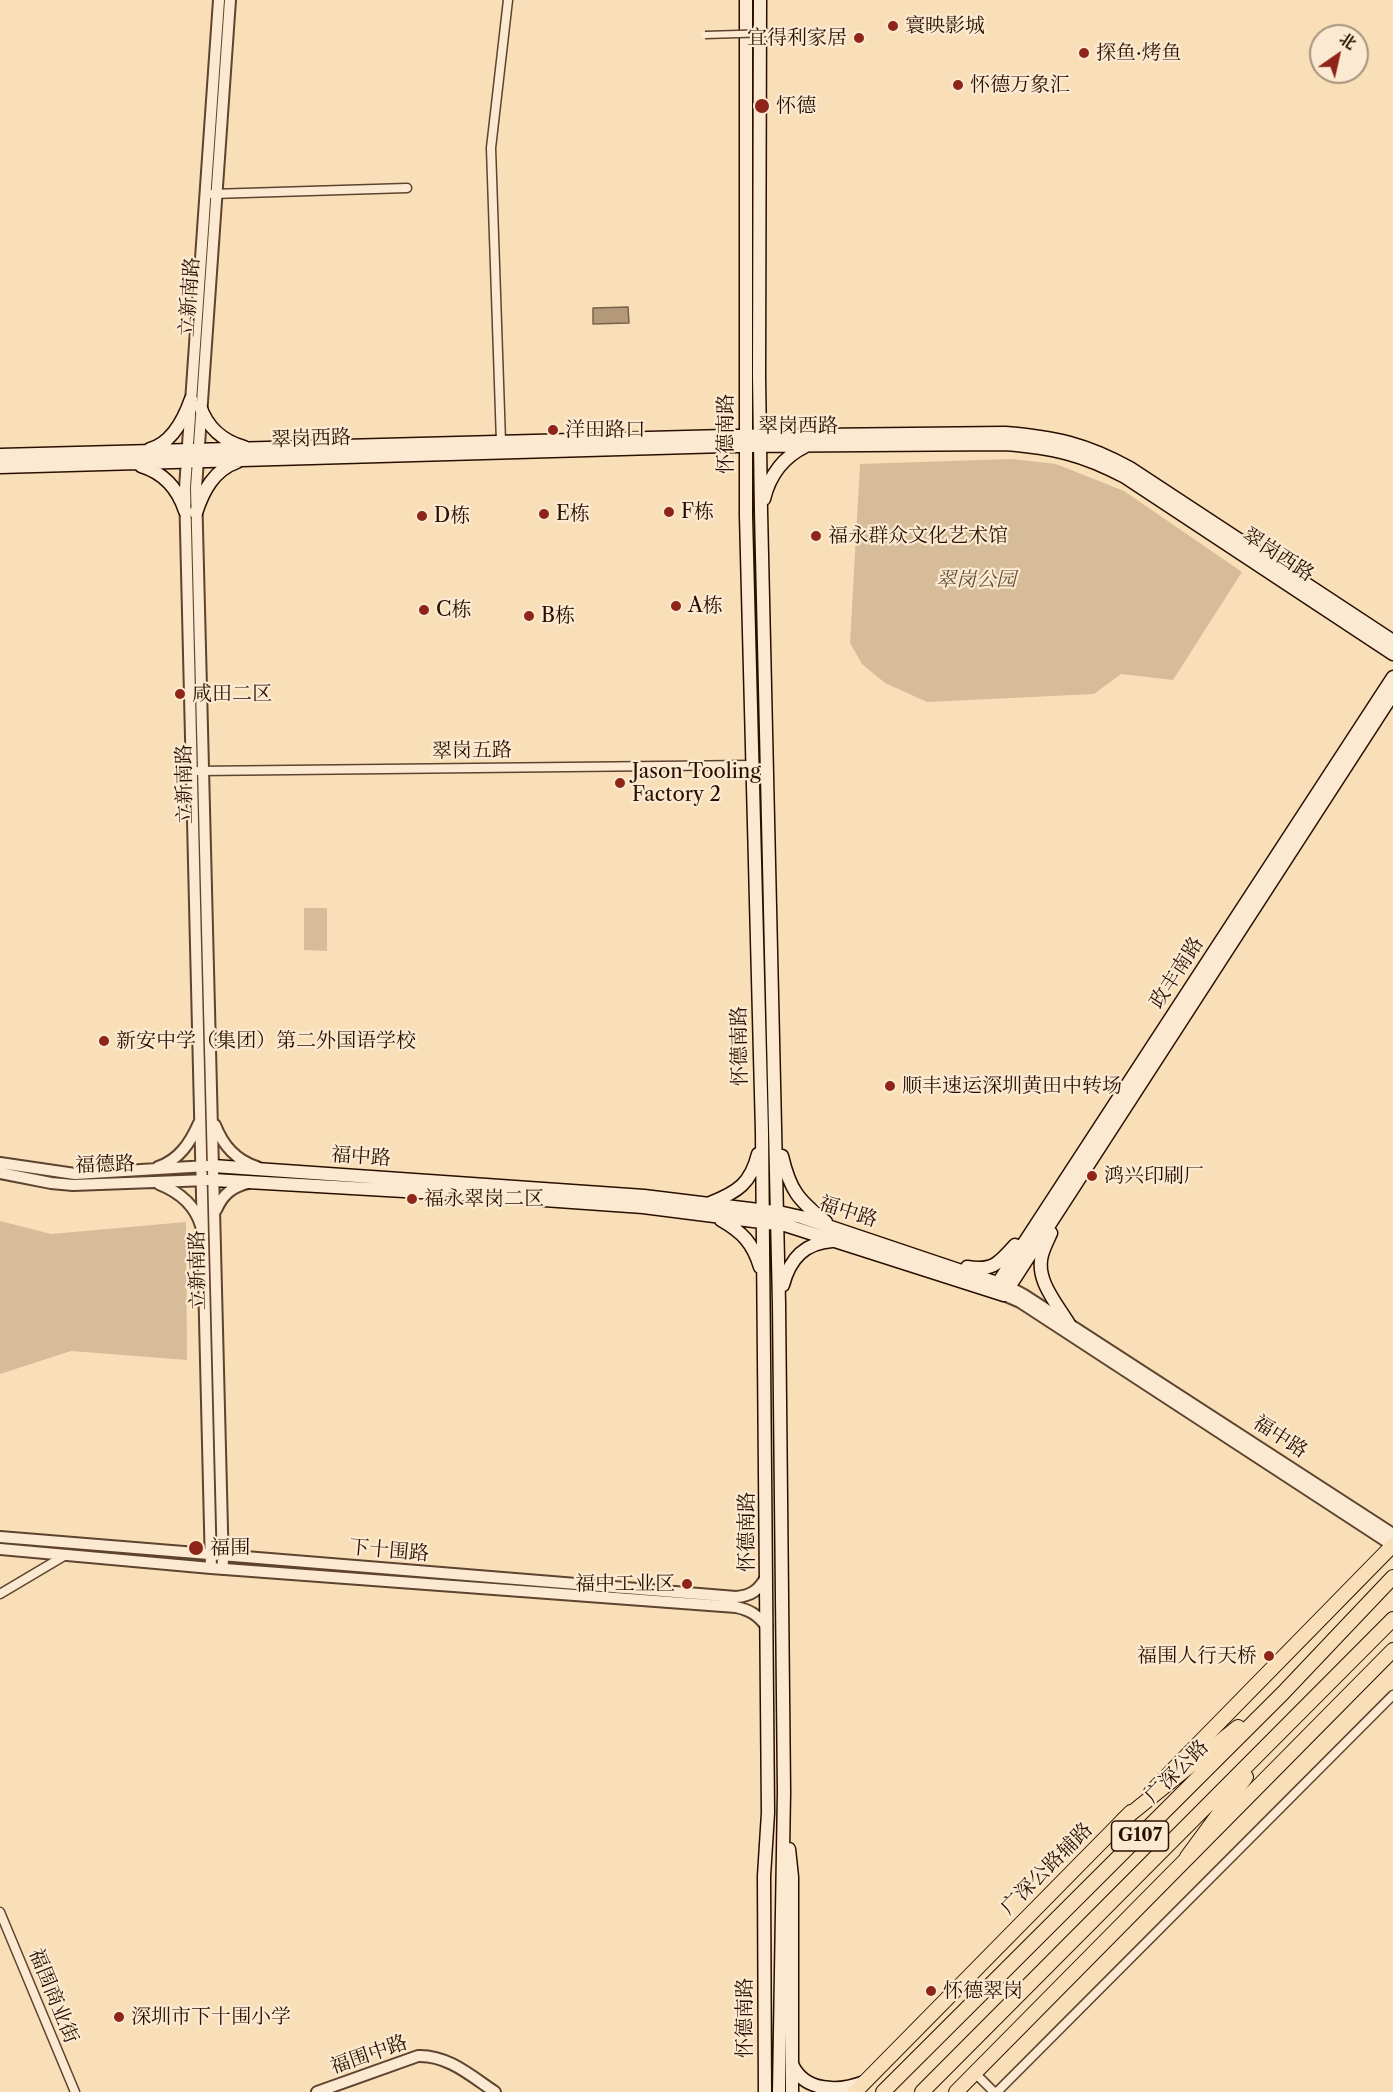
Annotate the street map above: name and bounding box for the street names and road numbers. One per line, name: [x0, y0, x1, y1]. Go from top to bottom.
street label: 立新南路: [175, 256, 205, 338]
street label: 怀德南路: [714, 394, 738, 474]
street label: 翠岗西路: [758, 414, 838, 438]
street label: 翠岗西路: [271, 426, 351, 452]
street label: 翠岗西路: [1238, 523, 1318, 587]
street label: 翠岗五路: [432, 738, 512, 764]
street label: 立新南路: [172, 744, 198, 824]
street label: 政丰南路: [1145, 933, 1209, 1013]
street label: 怀德南路: [727, 1006, 753, 1086]
street label: 福中路: [330, 1143, 392, 1171]
street label: 福德路: [75, 1152, 135, 1178]
street label: 福中路: [816, 1191, 880, 1233]
street label: 立新南路: [185, 1230, 211, 1310]
street label: 福中路: [1248, 1411, 1312, 1463]
street label: 怀德南路: [735, 1492, 759, 1572]
street label: 下十围路: [348, 1536, 430, 1566]
street label: 广深公路: [1140, 1735, 1214, 1809]
street label: 广深公路辅路: [996, 1818, 1098, 1920]
road number: G107: [1112, 1821, 1168, 1851]
street label: 福围商业街: [23, 1945, 83, 2047]
street label: 怀德南路: [733, 1978, 757, 2058]
street label: 福围中路: [327, 2031, 411, 2079]

